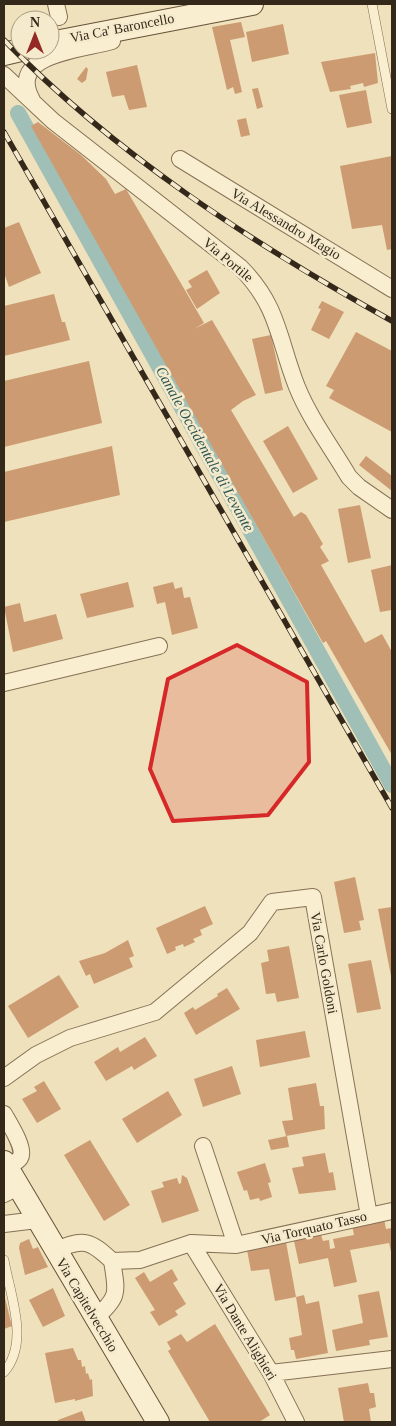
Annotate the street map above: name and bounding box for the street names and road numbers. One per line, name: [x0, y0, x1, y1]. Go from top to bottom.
street label: Via Ca' Baroncello: [69, 11, 175, 45]
street label: Via Alessandro Magio: [229, 185, 343, 263]
street label: Via Portile: [200, 235, 256, 285]
street label: Via Carlo Goldoni: [308, 911, 340, 1015]
street label: Via Torquato Tasso: [260, 1209, 368, 1247]
street label: Via Capitelvecchio: [53, 1255, 121, 1355]
street label: Via Dante Alighieri: [210, 1281, 280, 1383]

